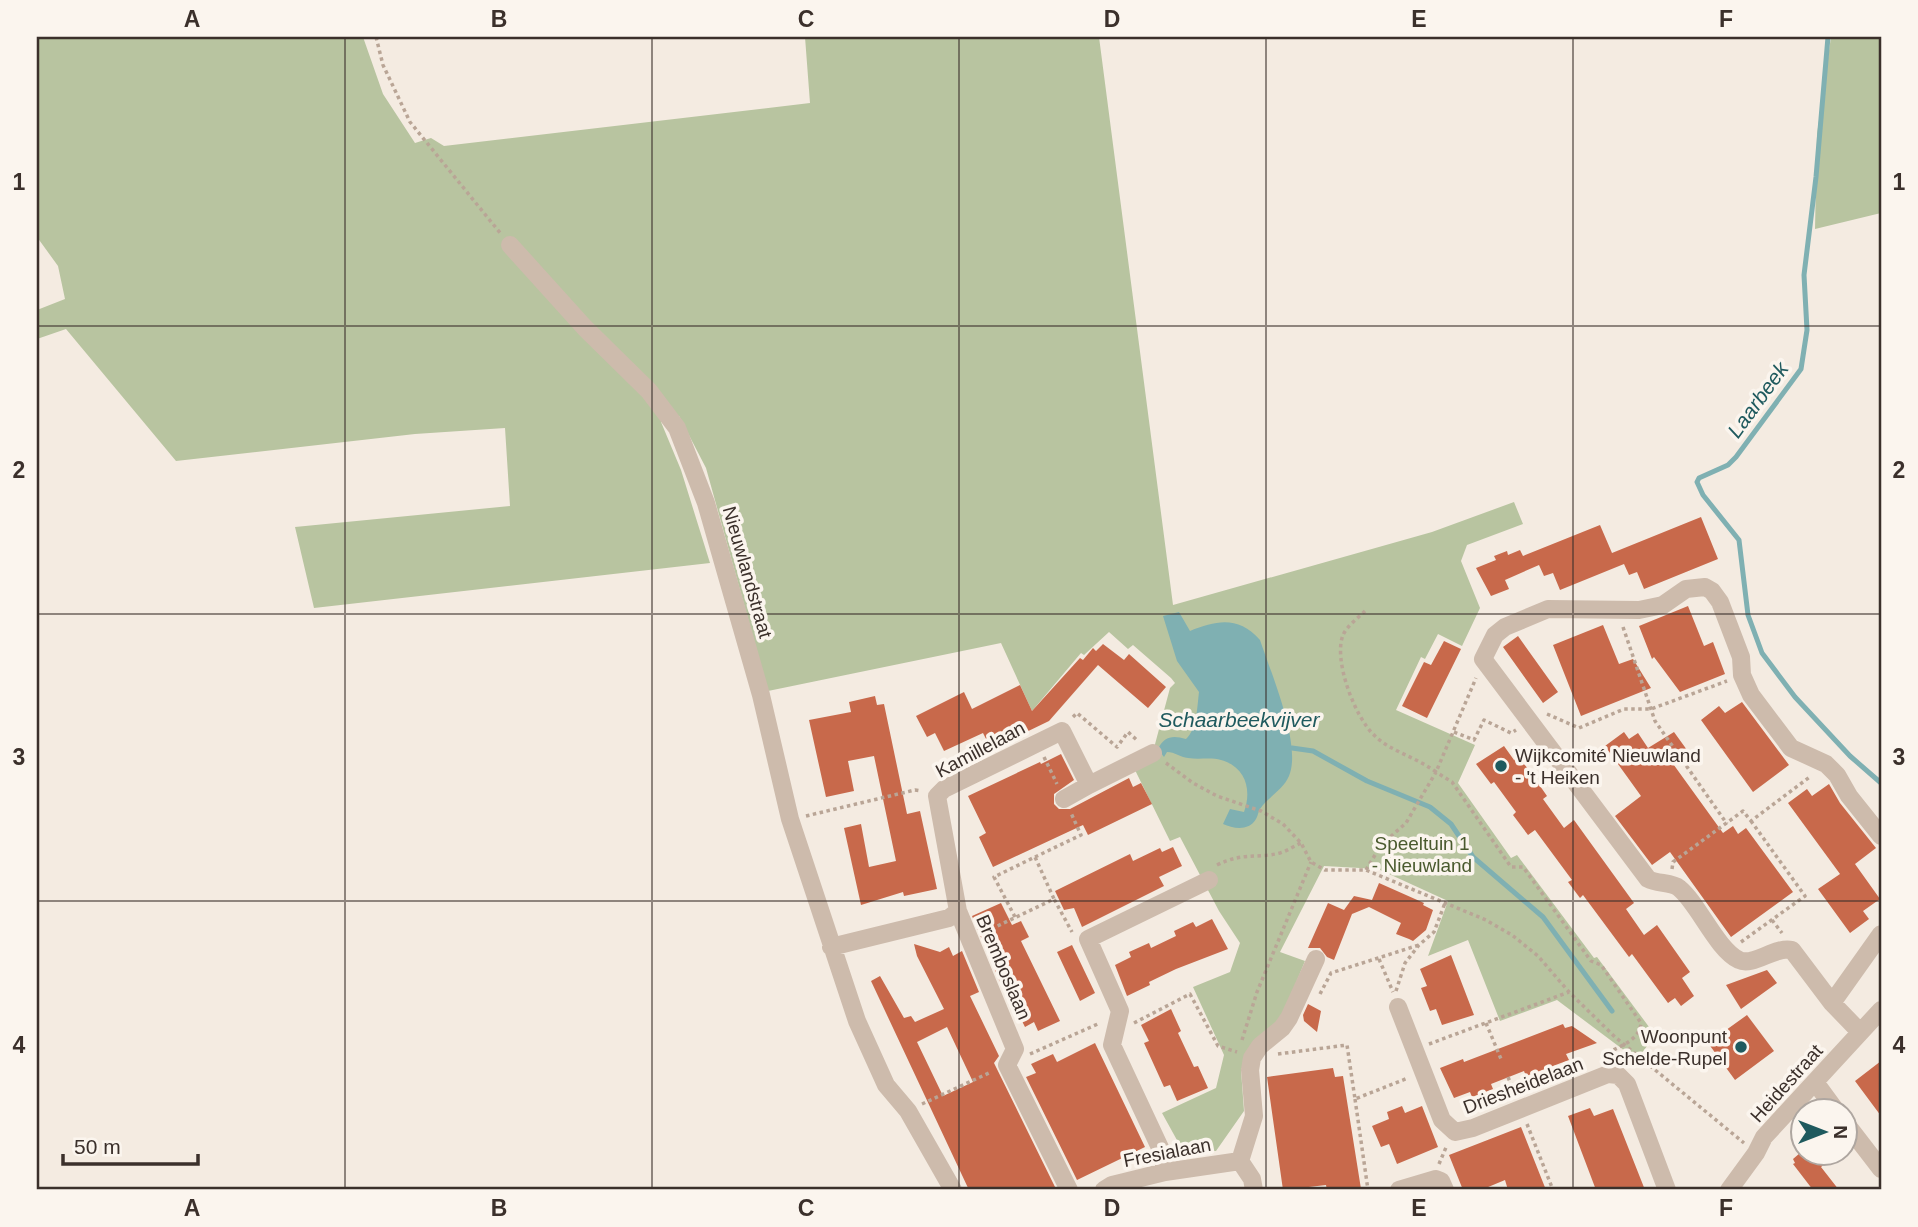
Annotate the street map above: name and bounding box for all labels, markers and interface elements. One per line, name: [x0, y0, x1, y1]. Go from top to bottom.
text: A: [184, 6, 200, 32]
text: B: [491, 6, 507, 32]
text: C: [798, 6, 814, 32]
text: D: [1104, 6, 1120, 32]
text: E: [1411, 6, 1427, 32]
text: F: [1719, 6, 1733, 32]
text: 1: [13, 169, 26, 195]
text: 1: [1893, 169, 1906, 195]
water label: Laarbeek: [1723, 356, 1794, 442]
text: 2: [13, 457, 25, 483]
text: 2: [1893, 457, 1905, 483]
street label: Nieuwlandstraat: [719, 504, 777, 641]
water label: Schaarbeekvijver: [1158, 708, 1321, 731]
street label: Kamillelaan: [932, 717, 1029, 782]
text: 3: [13, 744, 25, 770]
text: 3: [1893, 744, 1905, 770]
place label: Wijkcomité Nieuwland - 't Heiken: [1515, 745, 1701, 788]
marker: Wijkcomité Nieuwland - 't Heiken: [1493, 758, 1509, 774]
park label: Speeltuin 1 - Nieuwland: [1372, 833, 1472, 876]
street label: Bremboslaan: [972, 912, 1035, 1023]
place label: Woonpunt Schelde-Rupel: [1602, 1026, 1728, 1069]
text: 4: [13, 1032, 26, 1058]
text: 4: [1893, 1032, 1906, 1058]
marker: Woonpunt Schelde-Rupel: [1733, 1039, 1749, 1055]
street label: Heidestraat: [1746, 1040, 1827, 1126]
street label: Driesheidelaan: [1460, 1053, 1586, 1118]
north arrow: [1788, 1098, 1858, 1168]
scale bar: [63, 1122, 198, 1166]
text: N: [1830, 1125, 1851, 1139]
street label: Fresialaan: [1122, 1134, 1213, 1171]
text: 50 m: [74, 1135, 121, 1158]
text: A: [184, 1195, 200, 1221]
text: B: [491, 1195, 507, 1221]
text: C: [798, 1195, 814, 1221]
text: D: [1104, 1195, 1120, 1221]
text: E: [1411, 1195, 1427, 1221]
text: F: [1719, 1195, 1733, 1221]

